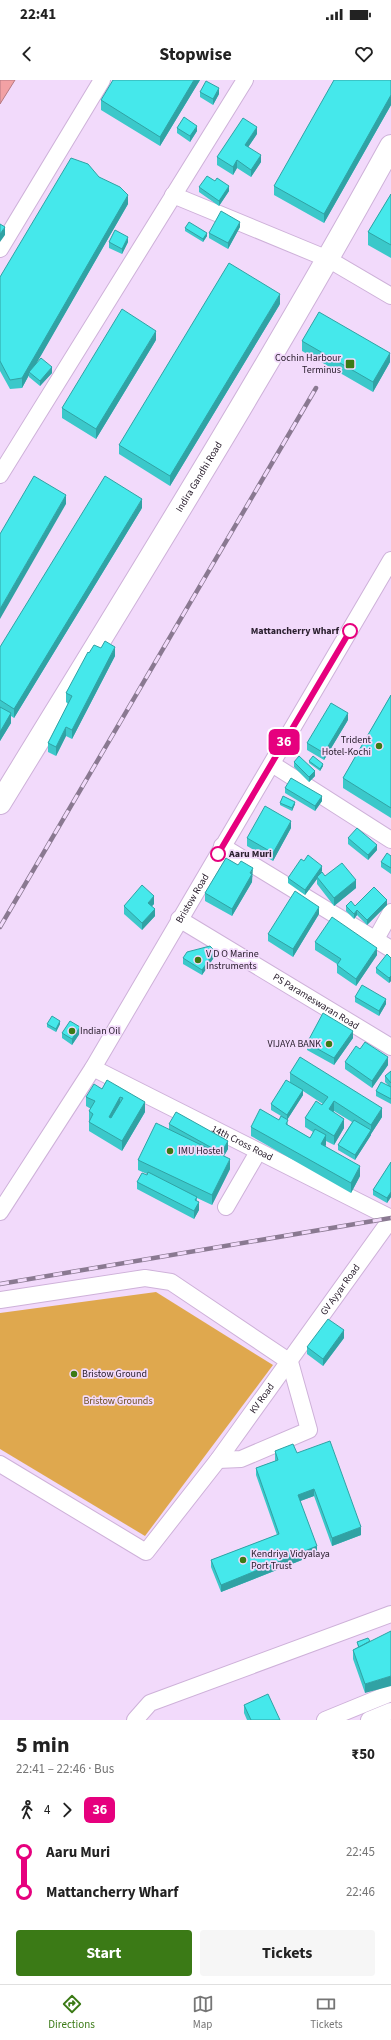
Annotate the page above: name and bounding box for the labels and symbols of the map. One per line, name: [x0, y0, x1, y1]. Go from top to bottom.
place label: Cochin Harbour Terminus: [275, 351, 342, 377]
marker: Cochin Harbour Terminus: [344, 358, 356, 370]
street label: Indira Gandhi Road: [172, 439, 226, 515]
marker: Mattancherry Wharf: [342, 623, 358, 639]
place label: Mattancherry Wharf: [251, 624, 340, 638]
line badge: 36: [266, 729, 302, 755]
place label: Trident Hotel-Kochi: [322, 733, 372, 759]
marker: Trident Hotel-Kochi: [374, 741, 384, 751]
marker: Aaru Muri: [210, 846, 226, 862]
place label: Aaru Muri: [228, 847, 272, 861]
street label: Bristow Road: [172, 871, 212, 926]
place label: V D O Marine Instruments: [206, 947, 259, 973]
marker: V D O Marine Instruments: [193, 955, 203, 965]
street label: PS Parameswaran Road: [270, 970, 362, 1033]
place label: Indian Oil: [80, 1024, 121, 1038]
marker: Indian Oil: [67, 1026, 77, 1036]
place label: VIJAYA BANK: [268, 1037, 321, 1051]
marker: VIJAYA BANK: [324, 1039, 334, 1049]
street label: 14th Cross Road: [209, 1122, 275, 1164]
place label: IMU Hostel: [178, 1144, 223, 1158]
marker: IMU Hostel: [165, 1146, 175, 1156]
street label: GV Ayyar Road: [317, 1261, 363, 1318]
place label: Bristow Ground: [82, 1367, 147, 1381]
marker: Bristow Ground: [69, 1369, 79, 1379]
street label: KV Road: [246, 1380, 278, 1417]
park label: Bristow Grounds: [83, 1394, 153, 1408]
place label: Kendriya Vidyalaya Port Trust: [251, 1547, 330, 1573]
marker: Kendriya Vidyalaya Port Trust: [238, 1555, 248, 1565]

